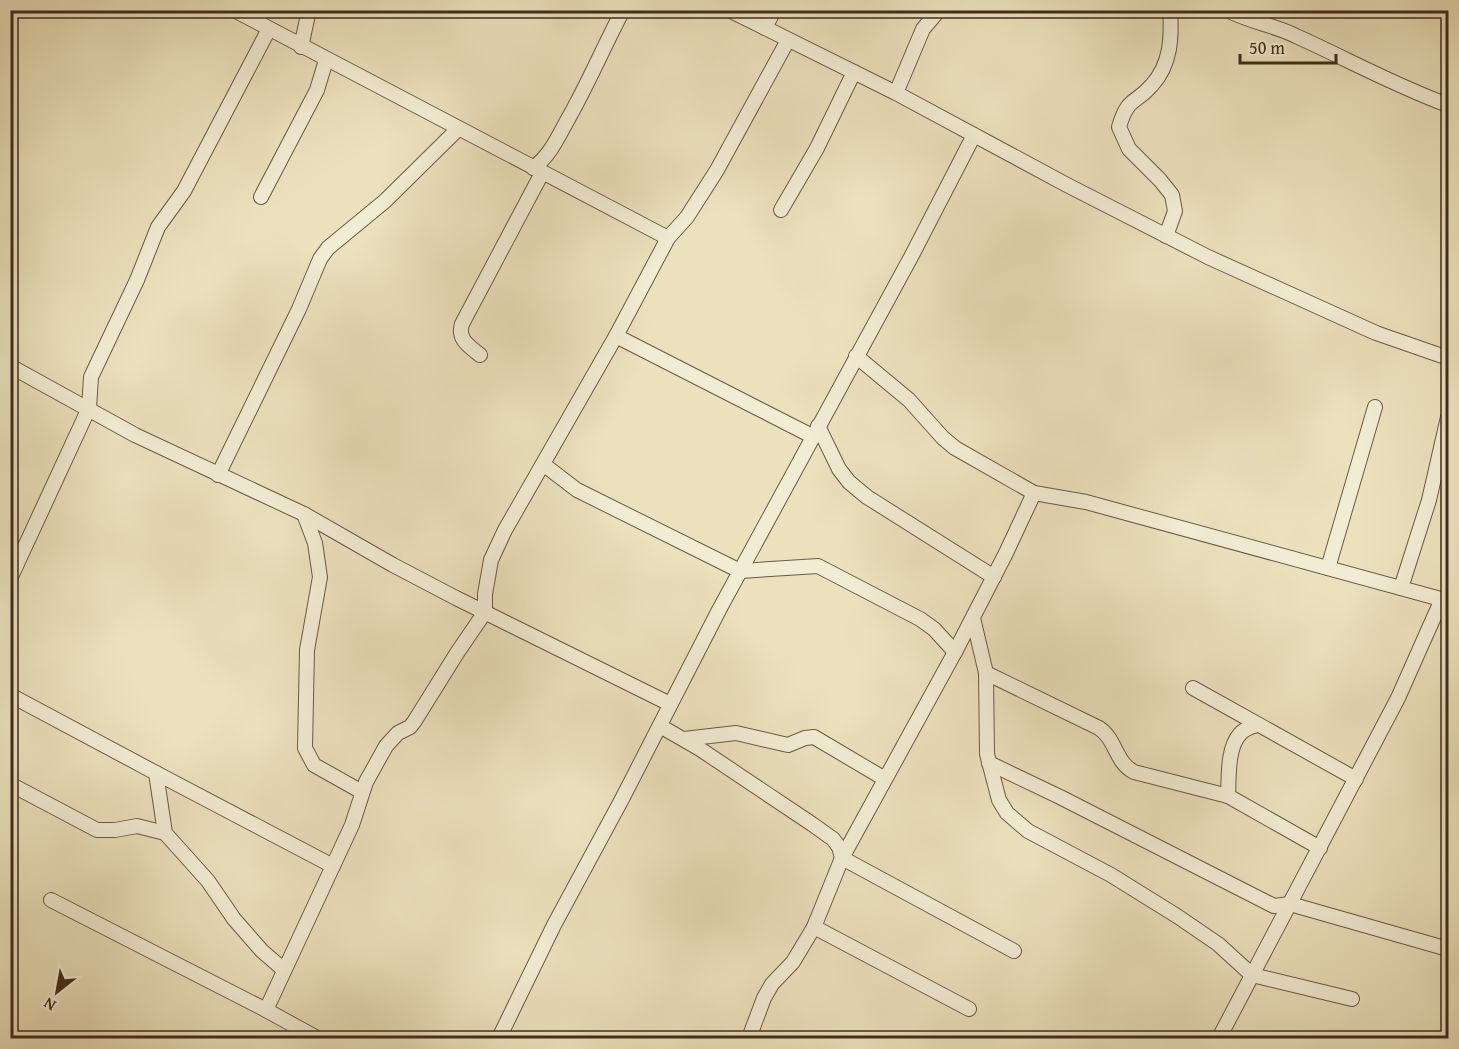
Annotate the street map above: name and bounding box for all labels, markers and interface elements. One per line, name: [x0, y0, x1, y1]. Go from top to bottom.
scale bar: [1240, 27, 1336, 65]
text: 50 m: [1249, 34, 1285, 61]
north arrow: [27, 962, 87, 1022]
text: N: [38, 992, 60, 1018]

